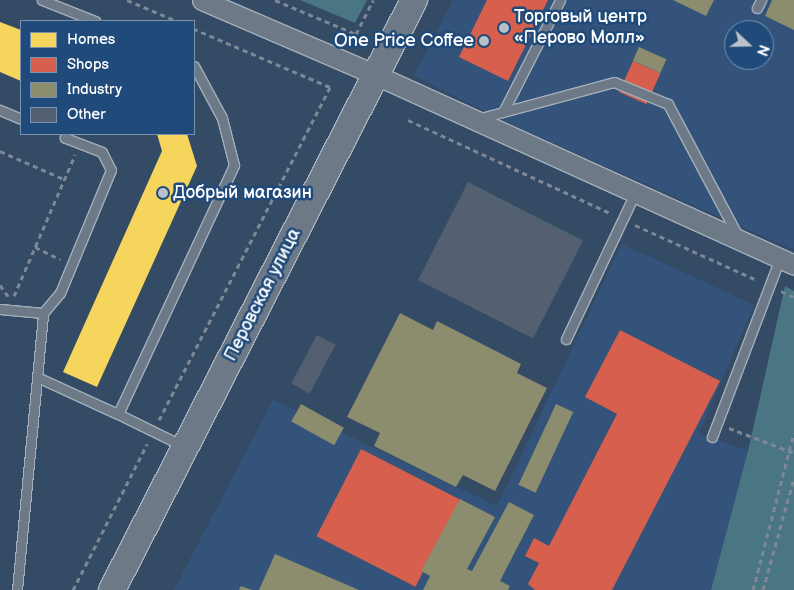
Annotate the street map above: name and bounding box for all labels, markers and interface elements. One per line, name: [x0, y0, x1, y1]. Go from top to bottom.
place label: Торговый центр «Перово Молл»: [514, 7, 647, 50]
legend: [20, 20, 195, 135]
north arrow: [724, 20, 774, 70]
marker: Торговый центр «Перово Молл»: [498, 22, 510, 34]
text: Homes: [67, 30, 115, 49]
place label: One Price Coffee: [334, 30, 474, 52]
marker: One Price Coffee: [478, 35, 490, 47]
text: N: [753, 42, 772, 58]
text: Shops: [67, 55, 109, 74]
text: Industry: [67, 80, 122, 99]
text: Other: [67, 105, 106, 124]
place label: Добрый магазин: [173, 182, 312, 204]
marker: Добрый магазин: [157, 187, 169, 199]
street label: Перовская улица: [220, 225, 306, 365]

